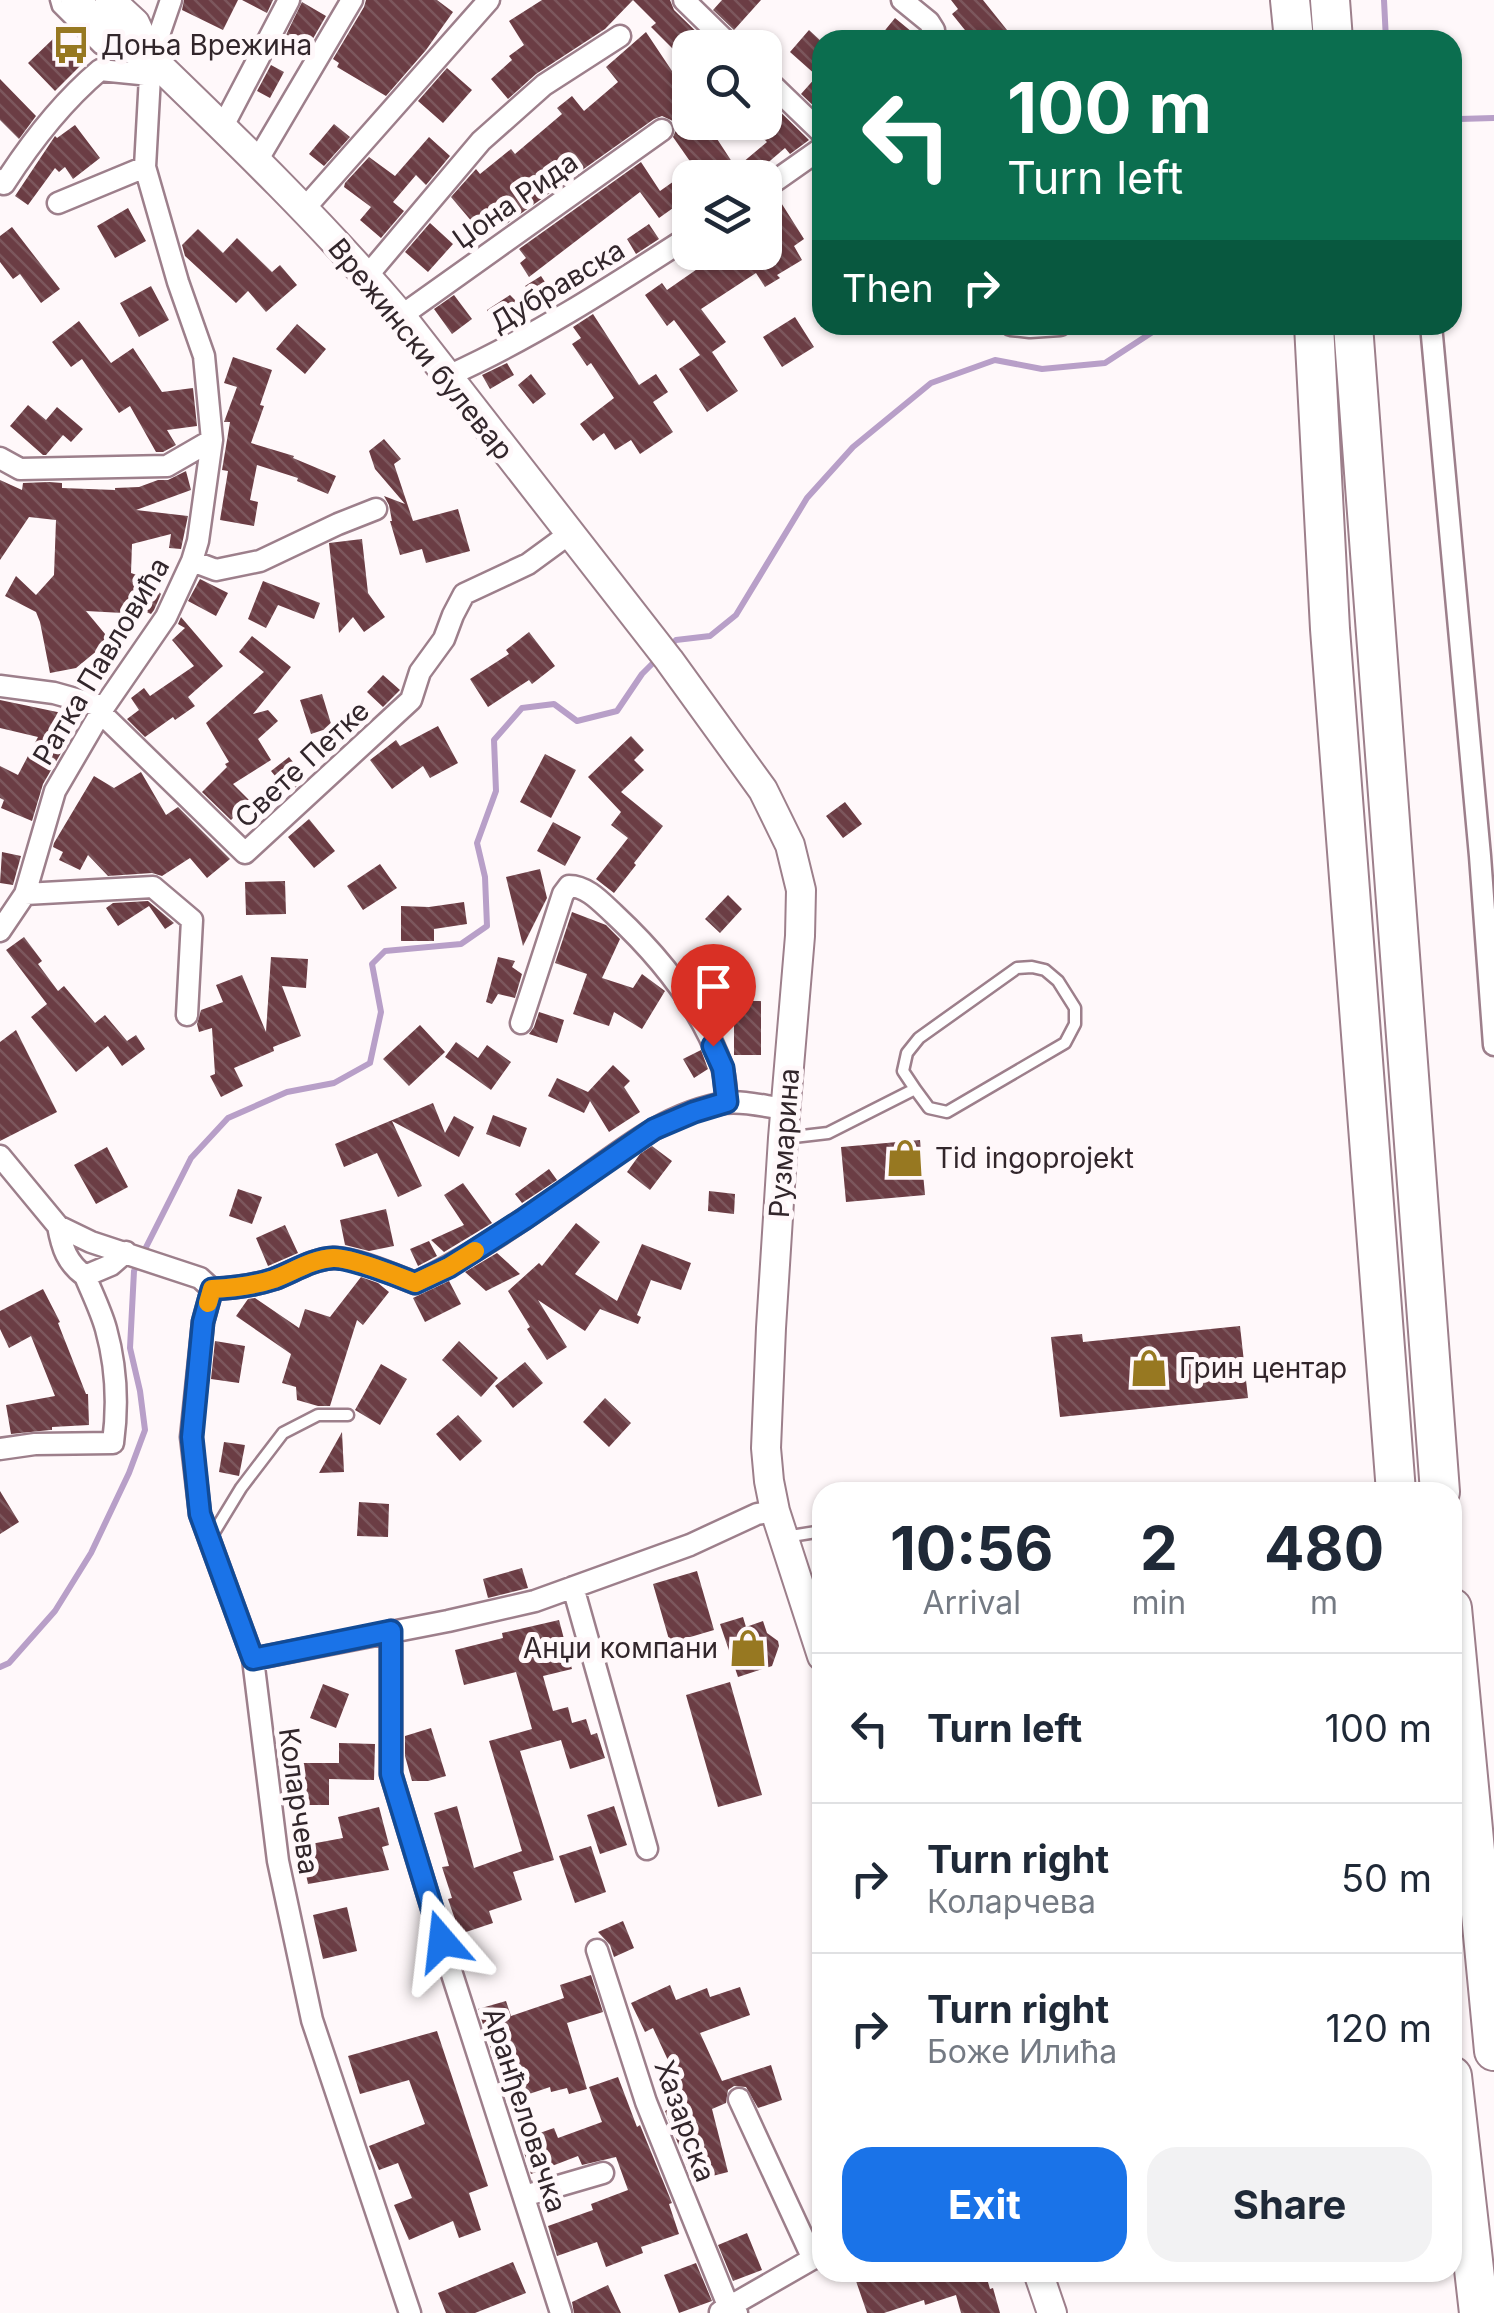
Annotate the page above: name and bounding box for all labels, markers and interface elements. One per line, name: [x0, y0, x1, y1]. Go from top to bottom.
bus stop icon: Доња Врежина: [50, 24, 92, 66]
place label: Доња Врежина: [101, 28, 312, 62]
map controls: [672, 30, 782, 270]
button: search: [672, 30, 782, 140]
text: 100 m: [1007, 65, 1212, 150]
icon: left: [842, 70, 972, 200]
street label: Џона Рида: [446, 145, 584, 255]
text: Turn left: [1007, 150, 1183, 205]
button: layers: [672, 160, 782, 270]
street label: Врежински булевар: [321, 232, 521, 466]
street label: Дубравска: [483, 233, 631, 339]
icon: right: [954, 260, 1009, 315]
text: Then: [842, 265, 934, 311]
street label: Ратка Павловића: [26, 551, 176, 771]
street label: Свете Петке: [228, 693, 376, 835]
pin: [671, 944, 756, 1047]
icon: arrive: [686, 959, 741, 1014]
street label: Рузмарина: [762, 1067, 806, 1219]
shop icon: Tid ingoprojekt: [884, 1137, 926, 1179]
place label: Tid ingoprojekt: [935, 1141, 1134, 1175]
shop icon: Грин центар: [1128, 1347, 1170, 1389]
place label: Грин центар: [1179, 1351, 1347, 1385]
text: 10:56: [890, 1512, 1054, 1584]
text: 2: [1140, 1512, 1178, 1584]
text: 480: [1264, 1512, 1384, 1584]
text: Arrival: [922, 1583, 1021, 1622]
text: min: [1131, 1583, 1186, 1622]
text: m: [1310, 1583, 1338, 1622]
shop icon: Анџи компани: [727, 1627, 769, 1669]
place label: Анџи компани: [523, 1631, 718, 1665]
icon: left: [842, 1701, 897, 1756]
text: Turn left: [927, 1705, 1082, 1751]
text: 100 m: [1325, 1705, 1432, 1751]
street label: Коларчева: [272, 1725, 326, 1877]
text: Turn right: [927, 1836, 1109, 1882]
icon: right: [842, 1851, 897, 1906]
text: 50 m: [1341, 1855, 1432, 1901]
text: Коларчева: [927, 1882, 1096, 1921]
position arrow: [390, 1889, 494, 1993]
text: Turn right: [927, 1986, 1109, 2032]
icon: right: [842, 2001, 897, 2056]
street label: Аранђеловачка: [476, 2003, 574, 2217]
text: 120 m: [1325, 2005, 1432, 2051]
text: Боже Илића: [927, 2032, 1117, 2071]
street label: Хазарска: [647, 2056, 723, 2186]
button: Exit: [842, 2147, 1127, 2262]
button: Share: [1147, 2147, 1432, 2262]

